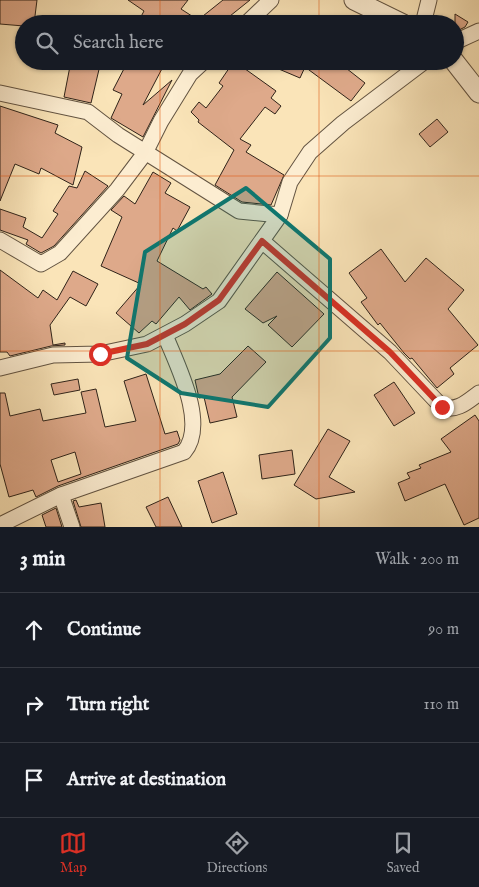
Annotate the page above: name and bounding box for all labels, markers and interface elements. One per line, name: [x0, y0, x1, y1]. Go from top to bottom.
search box: [15, 15, 464, 70]
icon: search: [33, 29, 61, 57]
text: Search here: [73, 31, 164, 55]
route start: [89, 343, 112, 366]
route end: [431, 396, 454, 419]
text: 3 min: [20, 546, 65, 573]
text: Walk · 200 m: [375, 550, 459, 570]
icon: ahead: [20, 616, 48, 644]
text: Continue: [67, 618, 141, 642]
text: 90 m: [428, 620, 459, 640]
icon: right: [20, 691, 48, 719]
text: Turn right: [67, 693, 149, 717]
text: 110 m: [423, 695, 459, 715]
icon: arrive: [20, 766, 48, 794]
text: Arrive at destination: [67, 768, 226, 792]
tab: Map: [59, 829, 87, 877]
tab: Directions: [206, 829, 267, 877]
tab: Saved: [386, 829, 419, 877]

